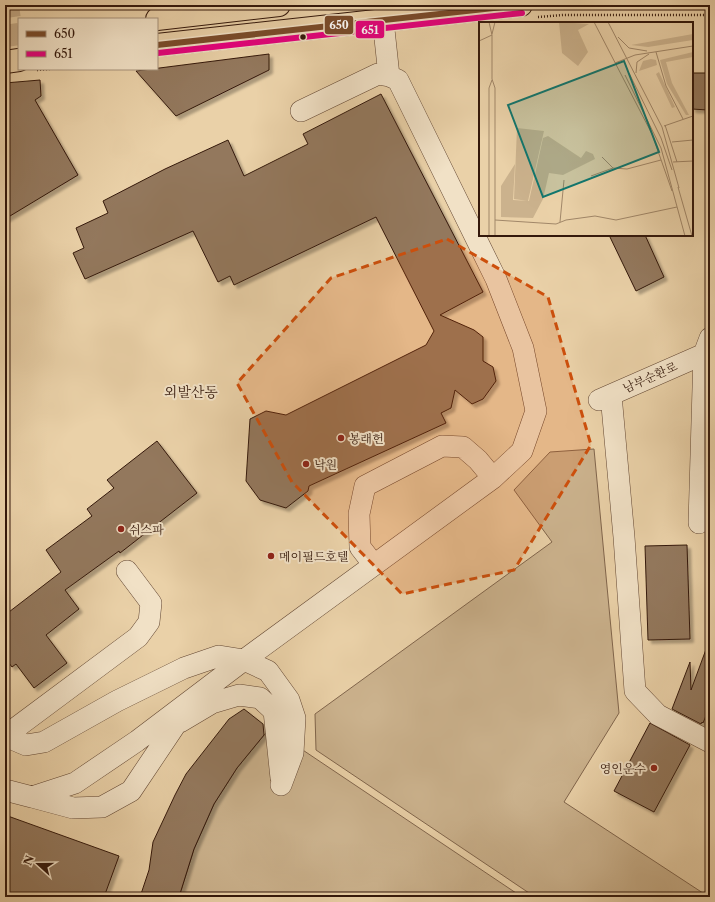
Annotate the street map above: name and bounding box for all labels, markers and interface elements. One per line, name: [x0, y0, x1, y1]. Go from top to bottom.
line badge: 650: [324, 15, 354, 35]
legend: [18, 18, 158, 70]
text: 650: [329, 18, 349, 32]
line badge: 651: [355, 20, 385, 39]
inset map: [479, 22, 693, 236]
text: 651: [361, 23, 379, 37]
text: 650: [54, 26, 75, 41]
unlabelled marker: [298, 32, 308, 42]
text: 651: [54, 46, 73, 61]
street label: 남부순환로: [620, 358, 680, 396]
district label: 외발산동: [164, 383, 219, 401]
place label: 봉래헌: [349, 431, 384, 446]
marker: 봉래헌: [336, 433, 346, 443]
place label: 낙원: [314, 457, 337, 472]
marker: 낙원: [301, 459, 311, 469]
place label: 쉬스파: [129, 522, 164, 537]
marker: 쉬스파: [116, 524, 126, 534]
place label: 메이필드호텔: [279, 549, 349, 564]
marker: 메이필드호텔: [266, 551, 276, 561]
place label: 영인운수: [600, 761, 646, 776]
marker: 영인운수: [649, 763, 659, 773]
north arrow: [18, 844, 58, 884]
text: N: [20, 853, 37, 867]

